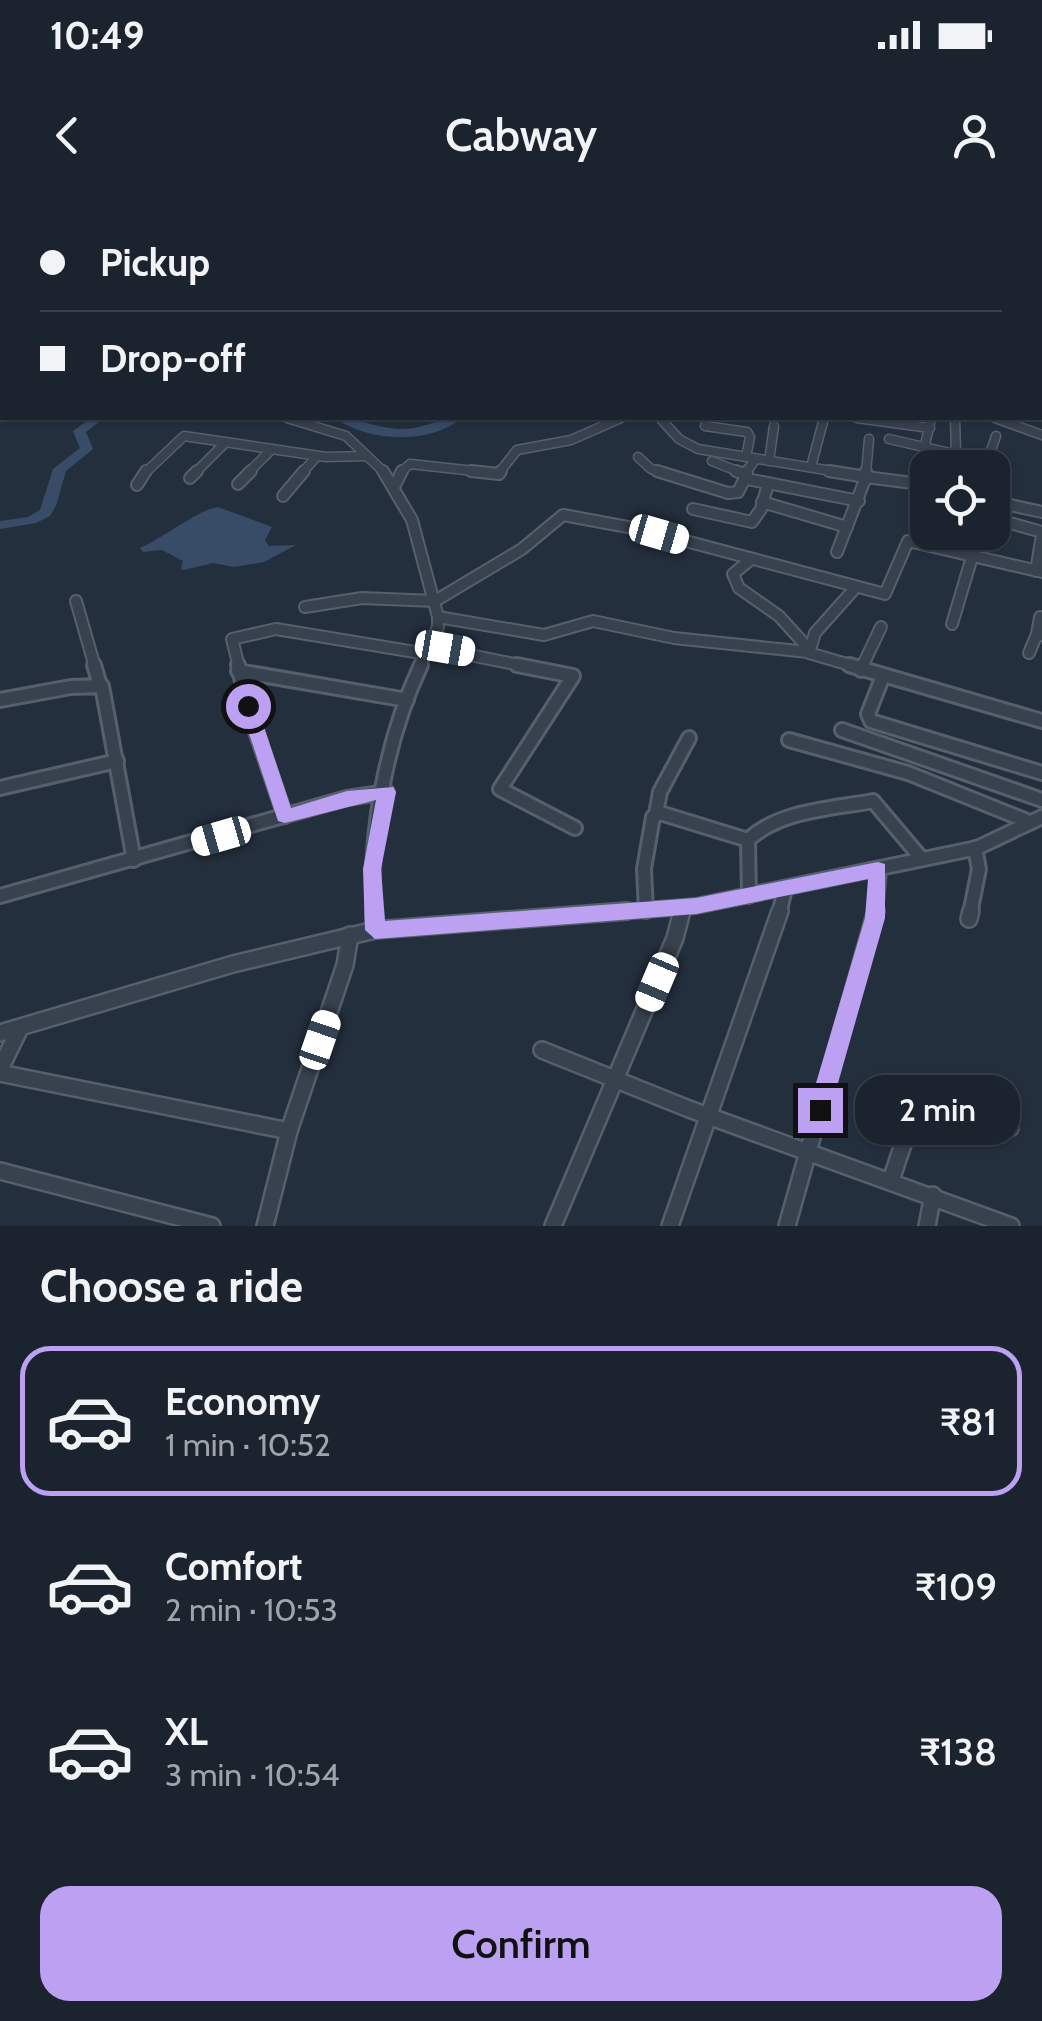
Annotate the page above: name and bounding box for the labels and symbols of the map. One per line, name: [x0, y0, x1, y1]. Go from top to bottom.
car: [626, 511, 692, 557]
car: [413, 628, 477, 668]
route start: [226, 684, 271, 729]
car: [188, 813, 254, 859]
car: [631, 949, 683, 1015]
car: [296, 1007, 344, 1073]
callout: 2 min: [855, 1075, 1020, 1145]
route end: [798, 1088, 843, 1133]

